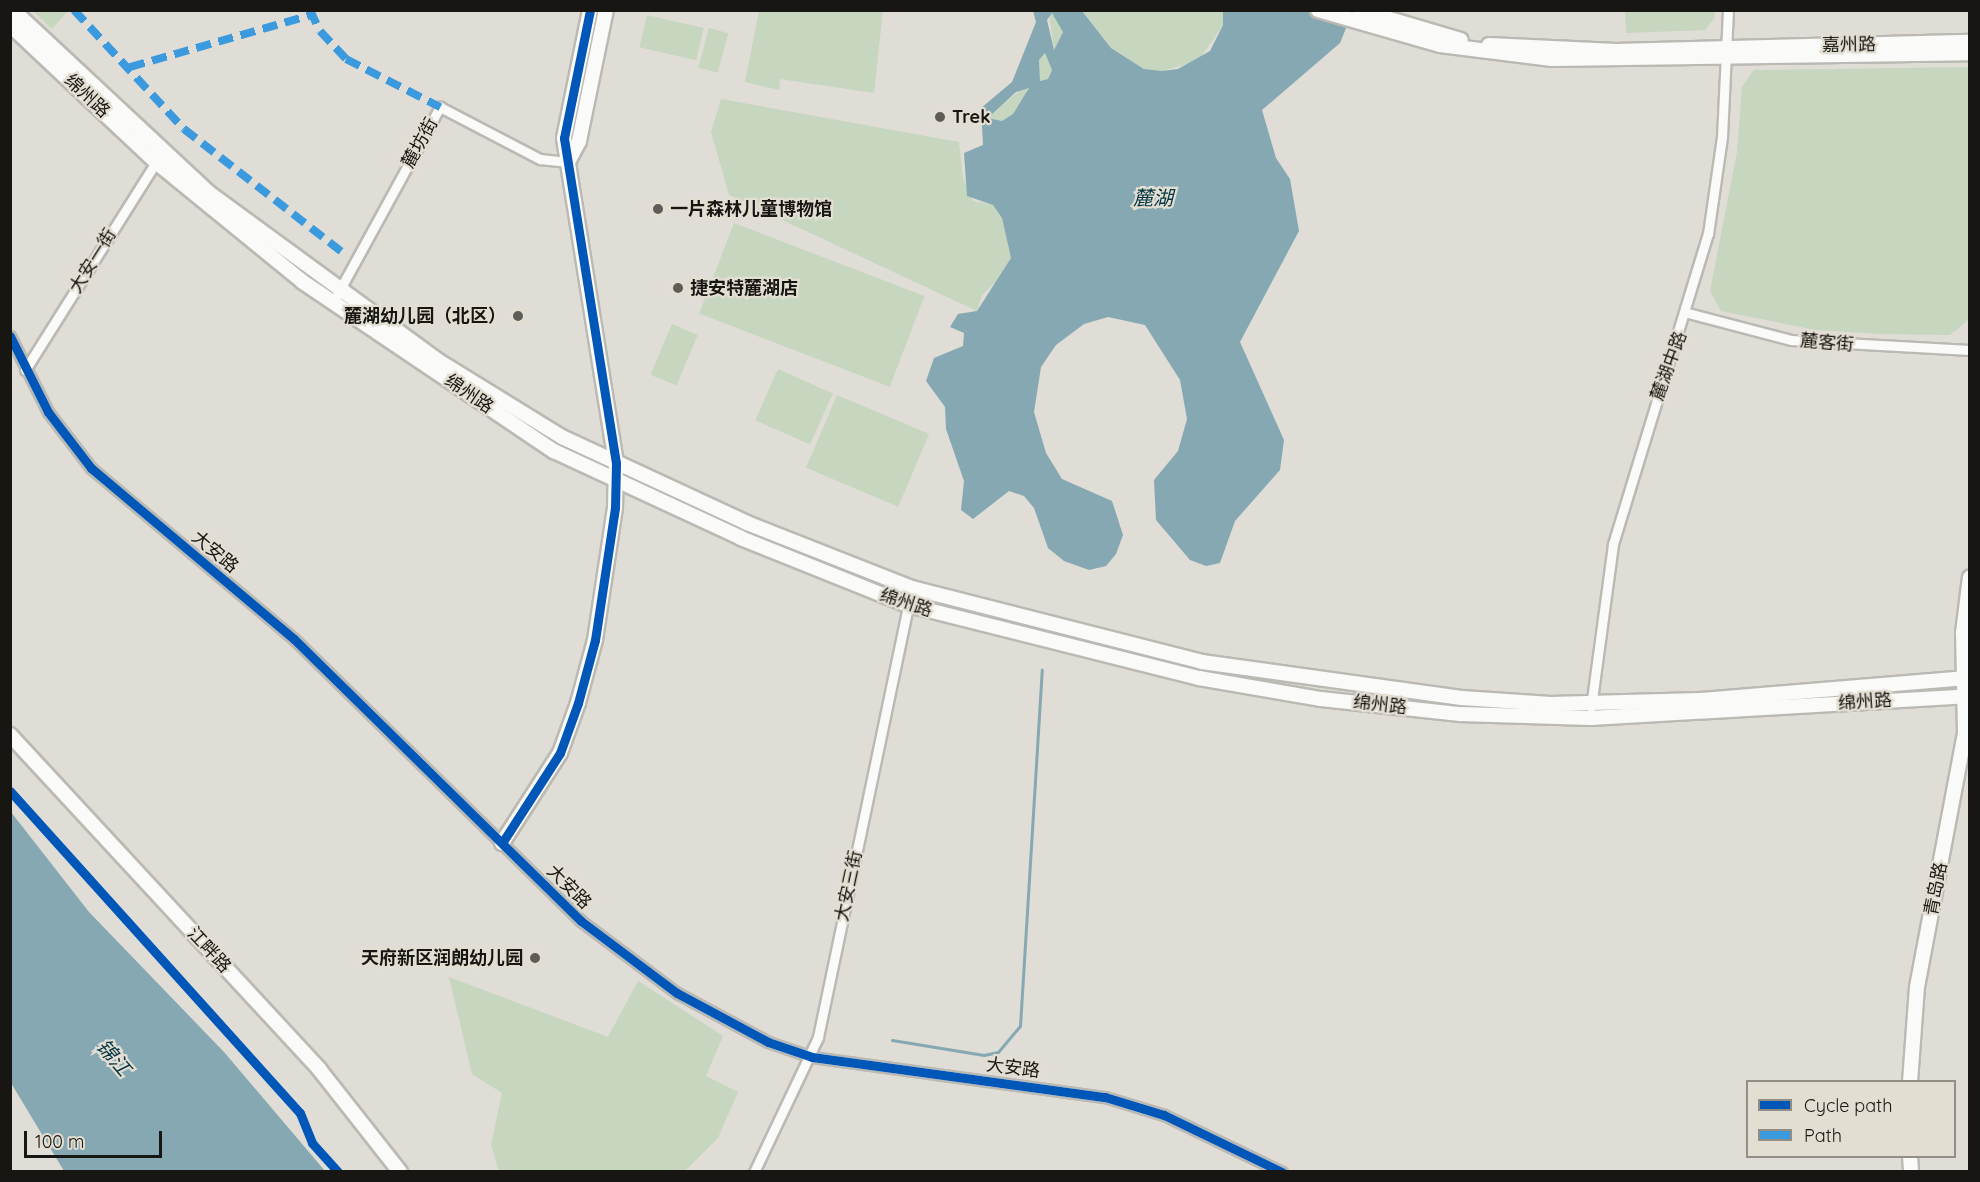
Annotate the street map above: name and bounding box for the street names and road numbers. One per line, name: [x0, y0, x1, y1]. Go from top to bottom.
street label: 嘉州路: [1822, 34, 1876, 56]
street label: 绵州路: [60, 70, 114, 122]
street label: 麓坊街: [397, 114, 443, 172]
street label: 大安一街: [65, 225, 121, 297]
street label: 麓湖中路: [1647, 328, 1691, 404]
street label: 麓客街: [1799, 330, 1855, 356]
street label: 绵州路: [441, 370, 497, 418]
street label: 大安路: [187, 526, 243, 578]
street label: 绵州路: [877, 584, 935, 622]
street label: 绵州路: [1837, 689, 1893, 715]
street label: 绵州路: [1352, 691, 1408, 719]
street label: 大安三街: [831, 849, 867, 923]
street label: 大安路: [542, 860, 596, 914]
street label: 青岛路: [1920, 860, 1952, 918]
street label: 江畔路: [183, 923, 235, 977]
street label: 大安路: [985, 1054, 1041, 1082]

